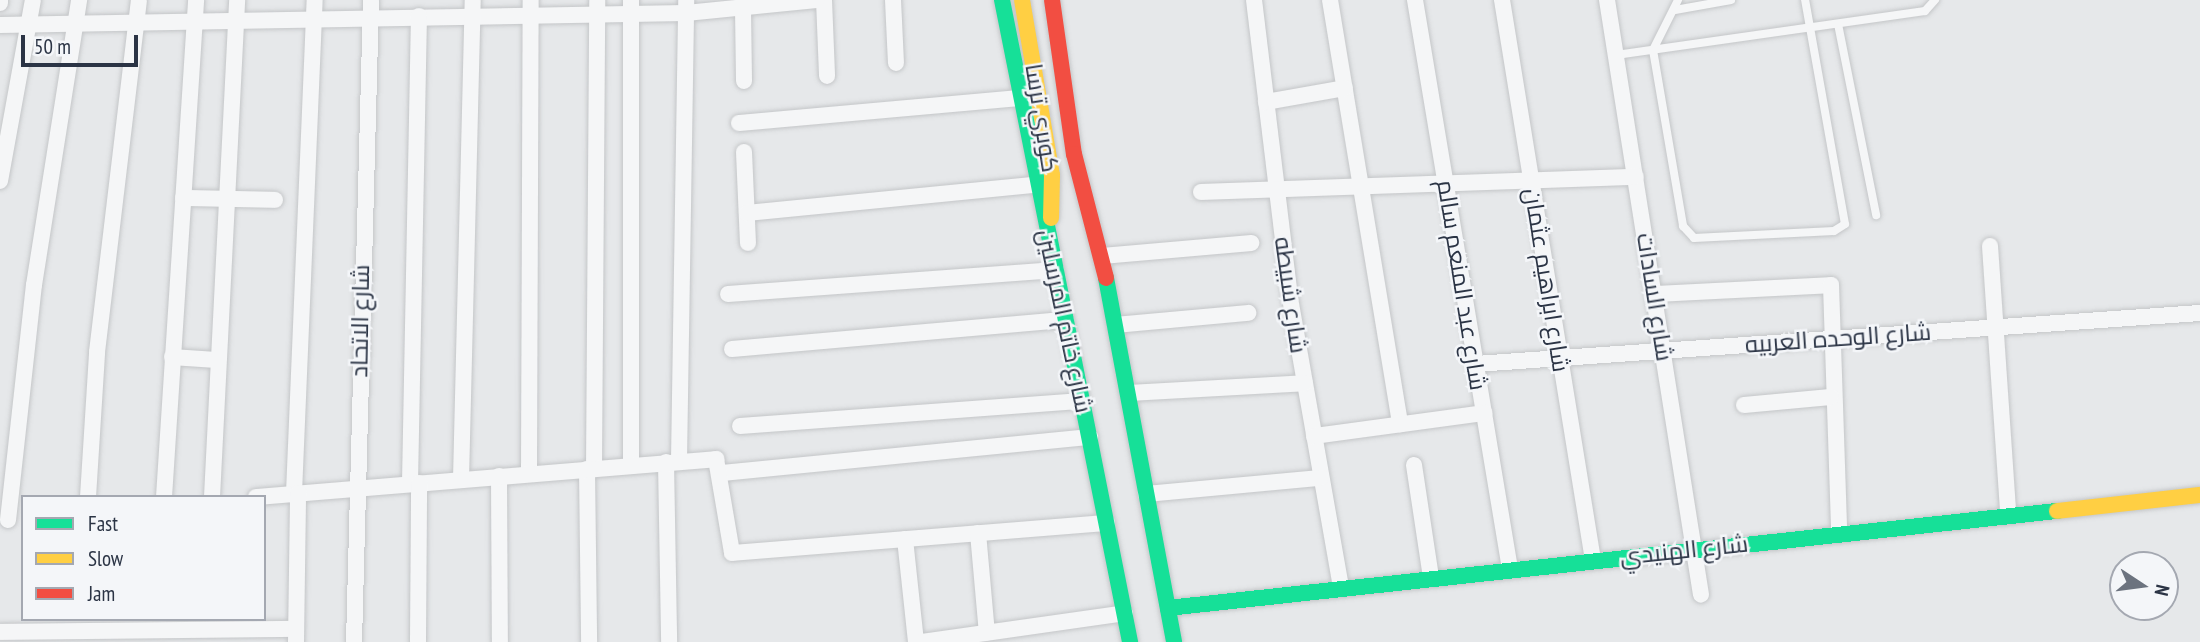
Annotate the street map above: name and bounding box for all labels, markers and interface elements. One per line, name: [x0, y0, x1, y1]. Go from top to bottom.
scale bar: [24, 21, 142, 65]
text: 50 m: [34, 33, 71, 60]
street label: كوبري ترسا: [1019, 62, 1065, 174]
street label: شارع عبد المنعم سالم: [1431, 178, 1493, 392]
street label: شارع ابراهيم عثمان: [1518, 186, 1576, 374]
street label: شارع خاتم المرسلين: [1031, 227, 1099, 415]
street label: شارع السادات: [1631, 231, 1679, 363]
street label: شارع شبيطه: [1269, 235, 1313, 355]
street label: شارع الاتحاد: [345, 264, 375, 378]
street label: شارع الوحده العربيه: [1744, 317, 1932, 359]
legend: [21, 495, 266, 621]
text: Fast: [88, 510, 118, 537]
street label: شارع الهنيدي: [1618, 529, 1750, 571]
text: Slow: [88, 545, 123, 572]
north arrow: [2109, 551, 2179, 621]
text: Jam: [88, 580, 115, 607]
text: N: [2150, 583, 2175, 598]

